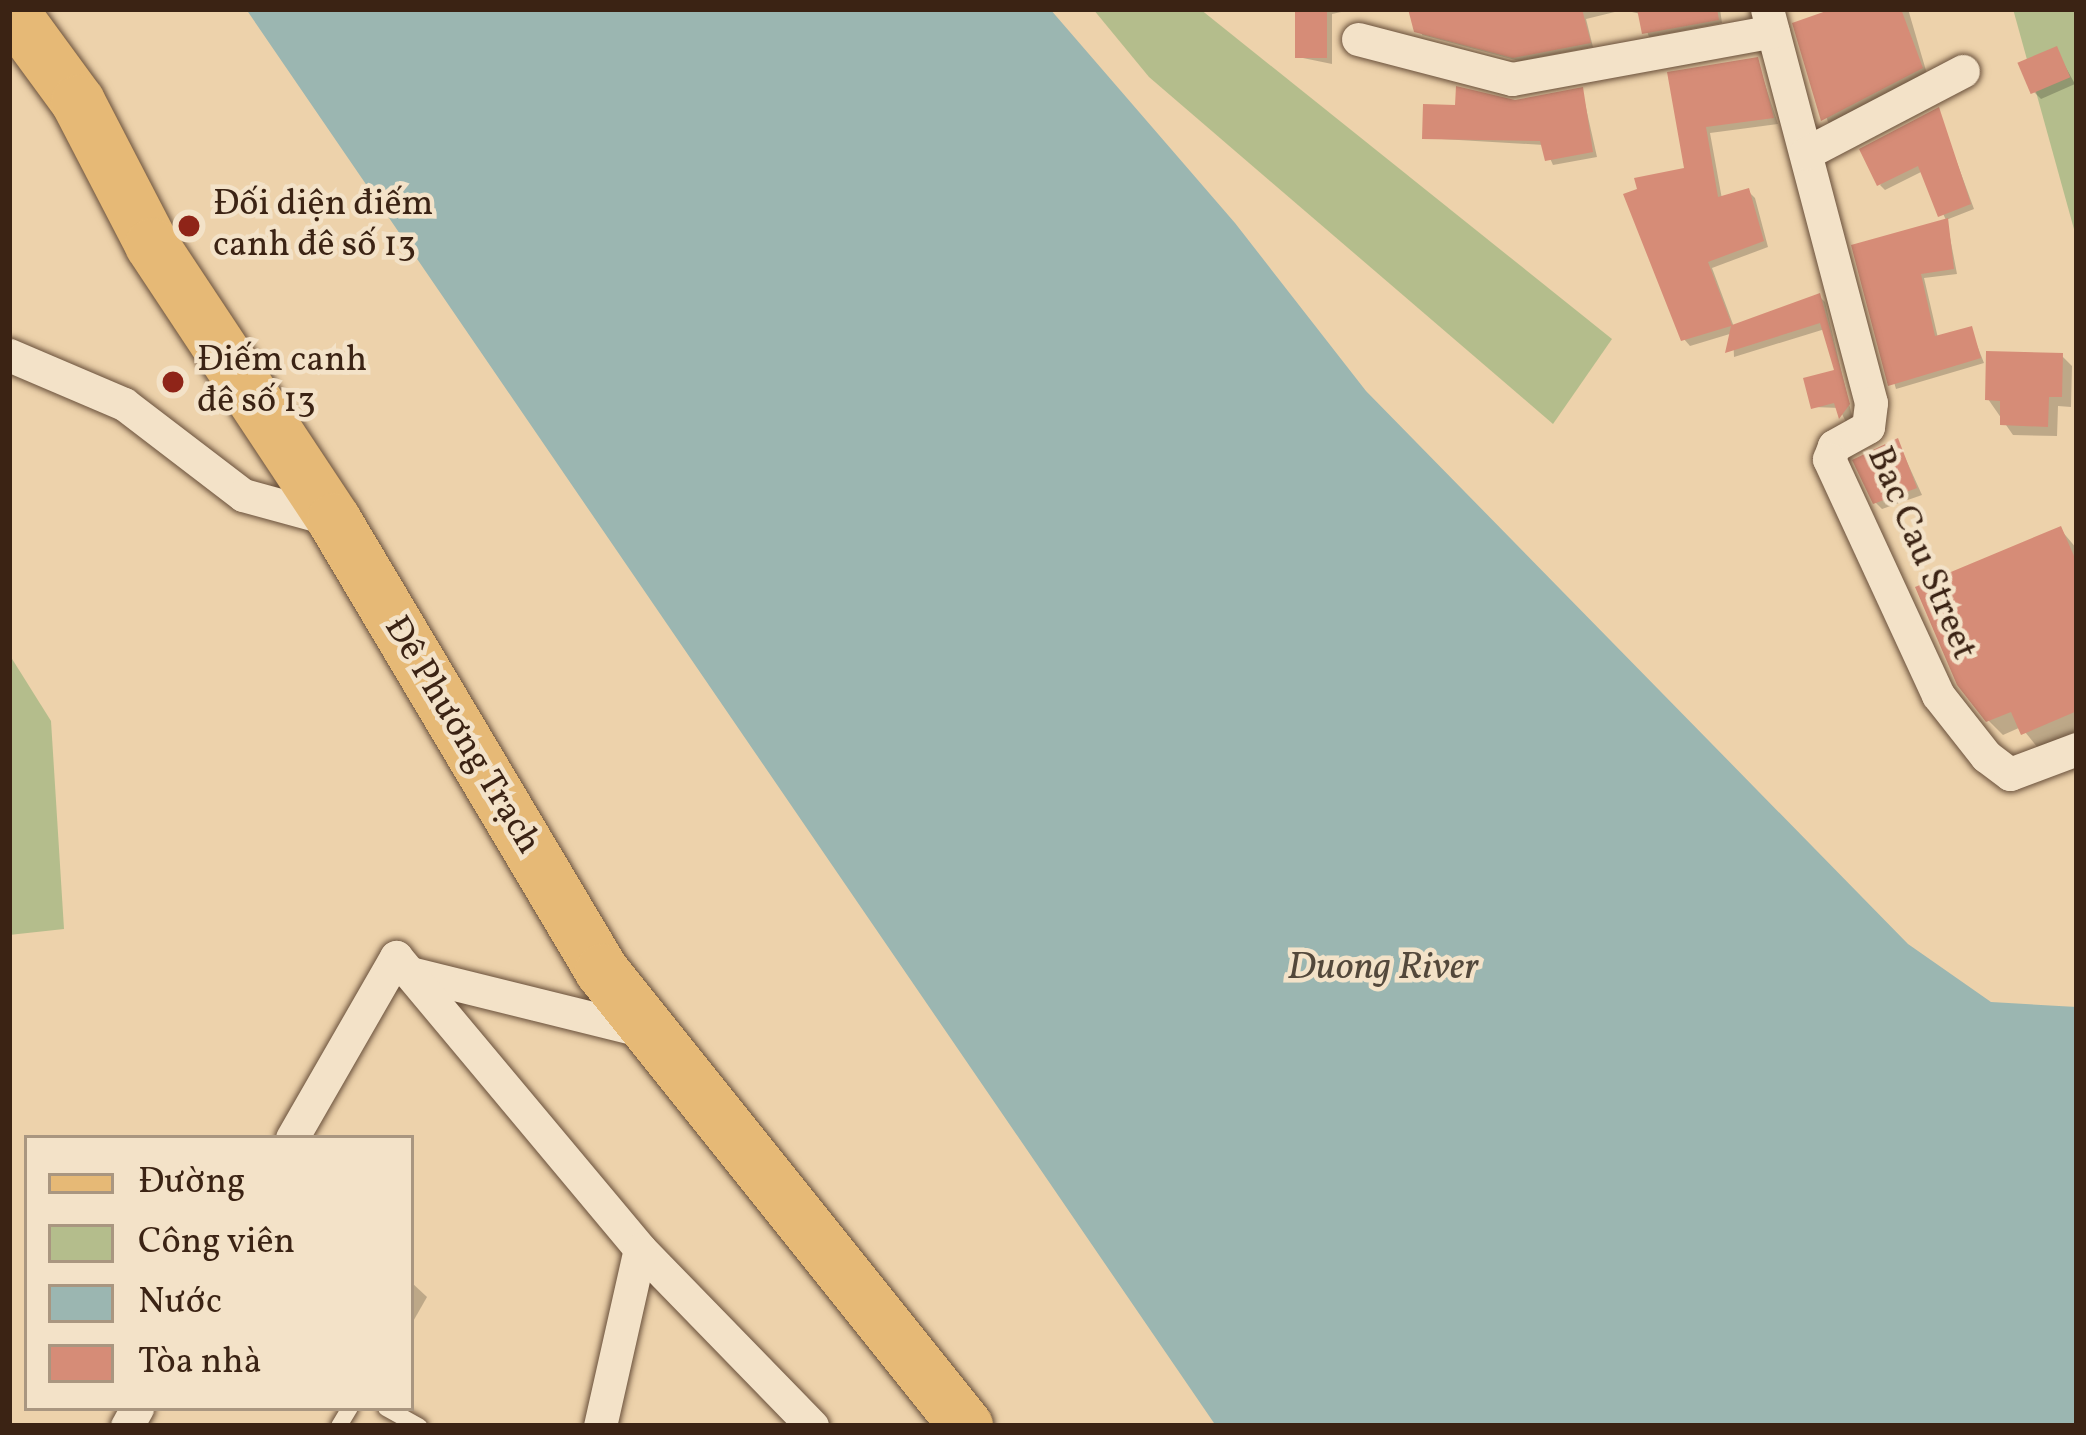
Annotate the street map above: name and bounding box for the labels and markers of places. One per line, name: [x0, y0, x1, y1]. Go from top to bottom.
place label: Đối diện điếm canh đê số 13: [213, 183, 433, 268]
marker: Đối diện điếm canh đê số 13: [176, 213, 202, 239]
place label: Điếm canh đê số 13: [197, 339, 367, 424]
marker: Điếm canh đê số 13: [160, 369, 186, 395]

